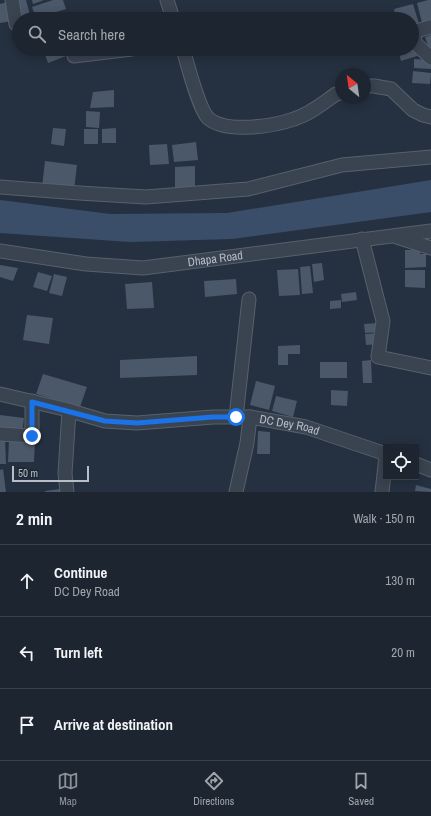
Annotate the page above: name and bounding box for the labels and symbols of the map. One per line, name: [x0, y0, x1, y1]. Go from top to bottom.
north arrow: [335, 68, 371, 104]
street label: Dhapa Road: [187, 247, 244, 270]
route start: [227, 408, 245, 426]
street label: DC Dey Road: [258, 411, 322, 439]
route end: [23, 427, 41, 445]
scale bar: [12, 464, 89, 483]

